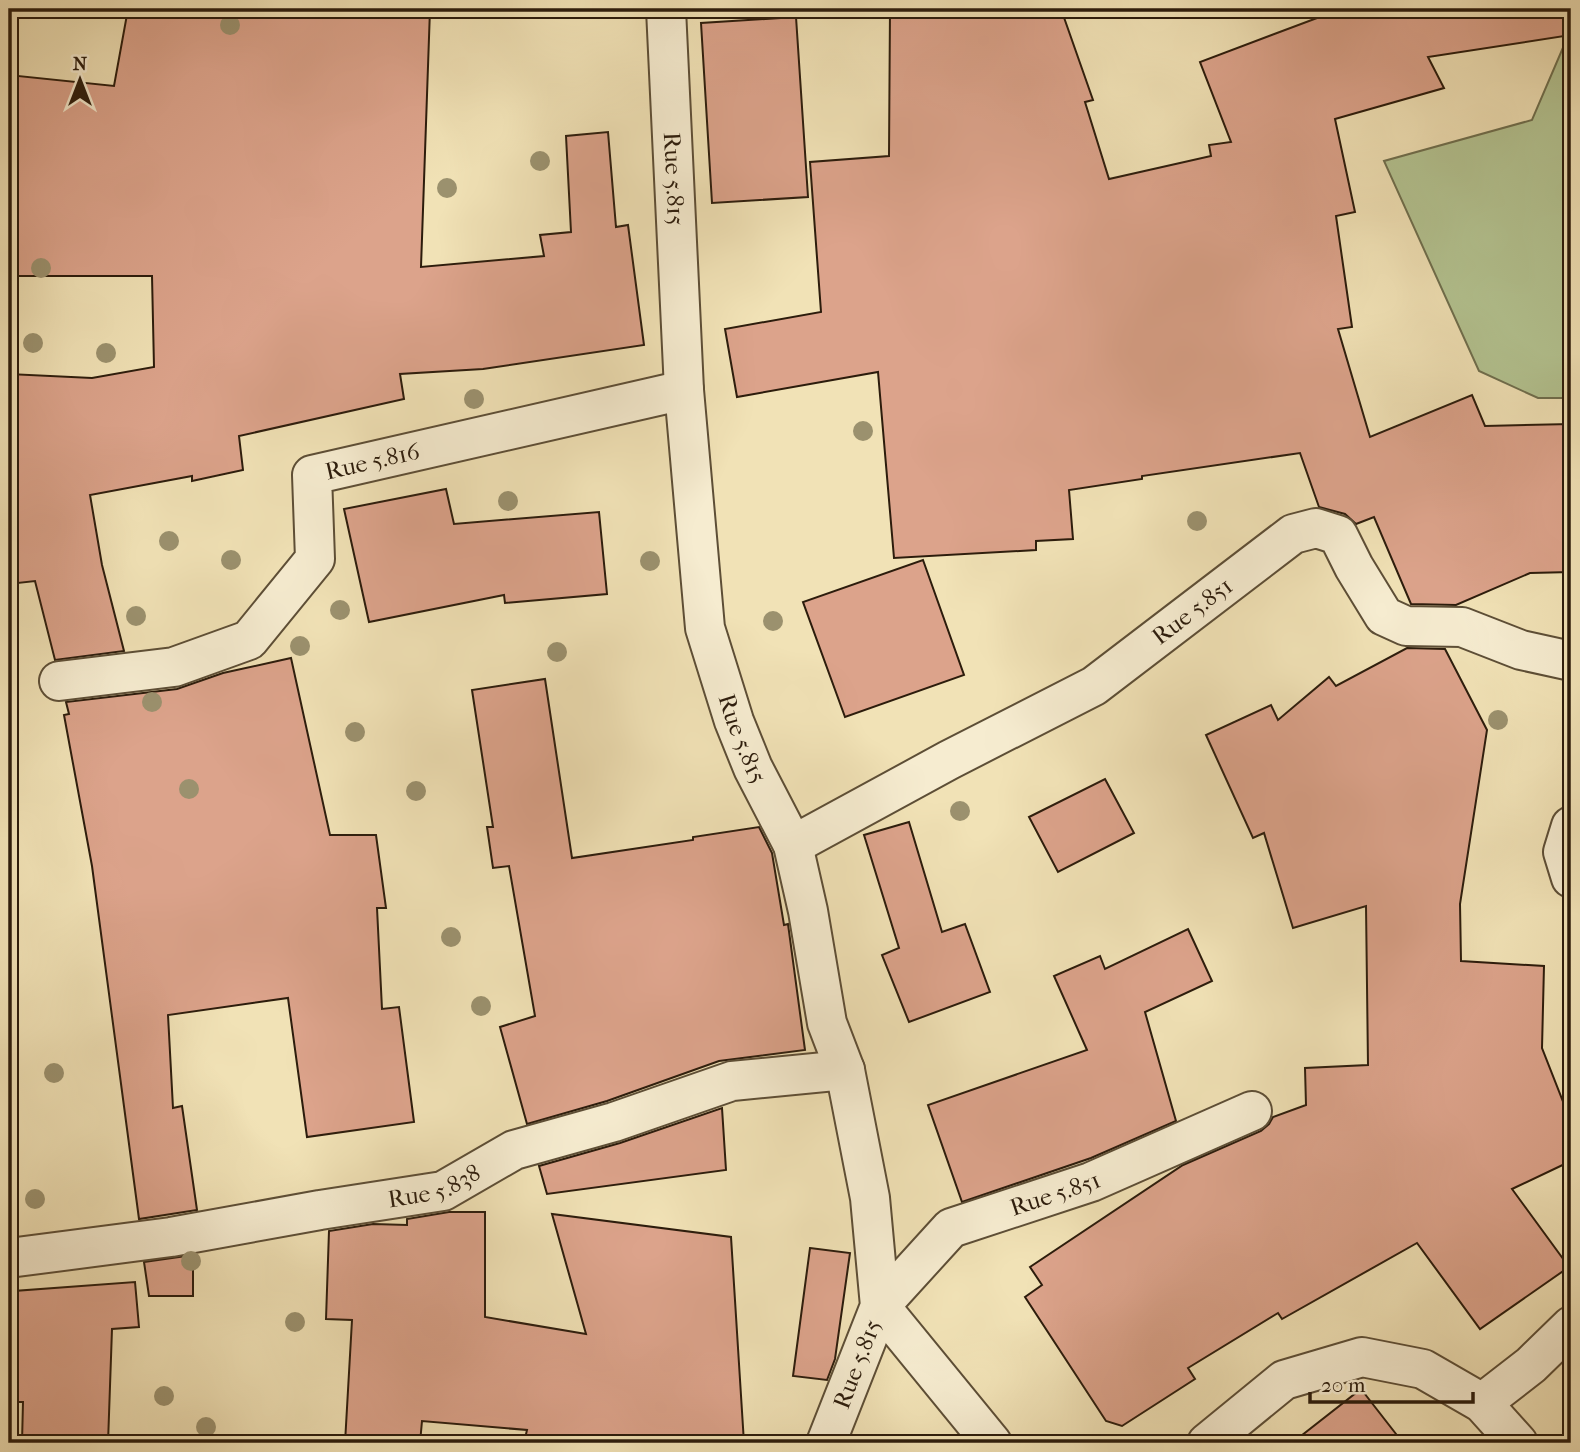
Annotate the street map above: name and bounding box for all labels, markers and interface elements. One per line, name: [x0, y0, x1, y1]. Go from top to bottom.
north arrow: [46, 46, 116, 116]
text: N: [73, 53, 88, 75]
street label: Rue 5.815: [658, 131, 690, 226]
street label: Rue 5.816: [322, 437, 423, 486]
street label: Rue 5.851: [1147, 571, 1238, 651]
street label: Rue 5.815: [712, 691, 772, 788]
street label: Rue 5.838: [386, 1158, 486, 1213]
street label: Rue 5.851: [1006, 1166, 1105, 1222]
street label: Rue 5.815: [827, 1315, 887, 1413]
scale bar: [1310, 1361, 1473, 1405]
text: 20 m: [1321, 1373, 1366, 1397]

